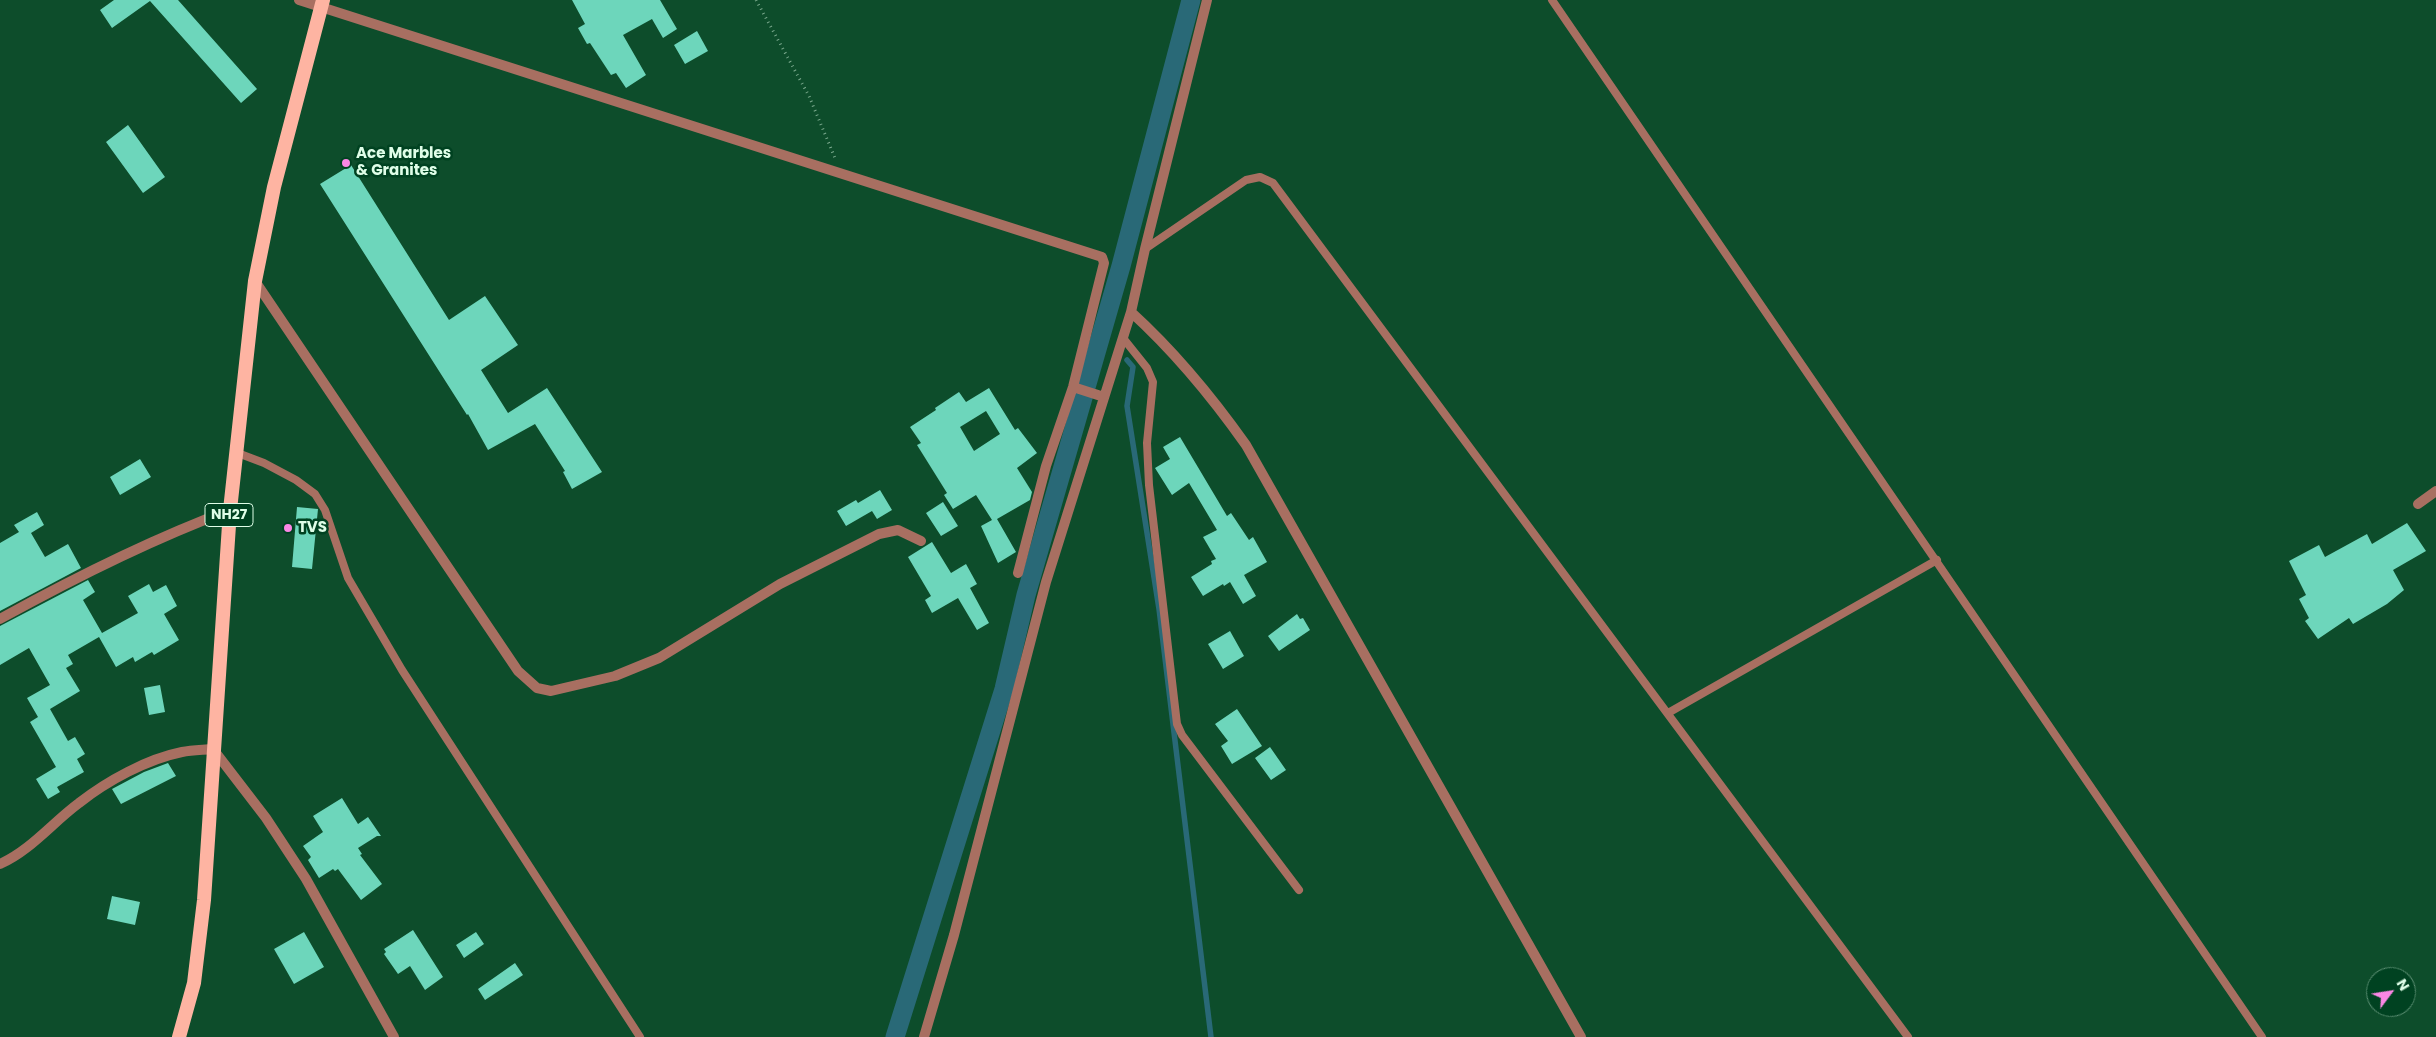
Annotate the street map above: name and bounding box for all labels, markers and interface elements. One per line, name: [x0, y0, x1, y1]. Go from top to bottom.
place label: Ace Marbles & Granites: [356, 145, 451, 180]
marker: Ace Marbles & Granites: [340, 157, 352, 169]
road number: NH27: [205, 504, 253, 526]
place label: TVS: [298, 519, 327, 537]
marker: TVS: [282, 522, 294, 534]
north arrow: [2366, 967, 2416, 1017]
text: N: [2392, 975, 2414, 994]

